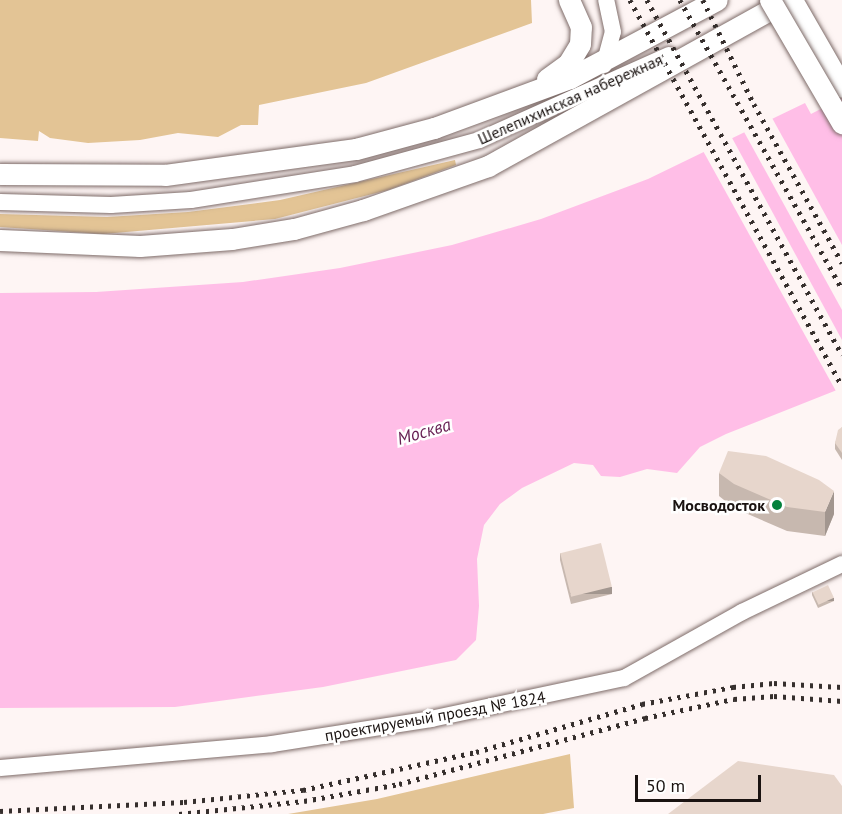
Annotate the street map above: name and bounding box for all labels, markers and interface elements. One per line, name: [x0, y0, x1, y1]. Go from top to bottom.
street label: Шелепихинская набережная: [475, 50, 665, 148]
water label: Москва: [395, 414, 453, 450]
place label: Мосводосток: [673, 495, 765, 515]
marker: Мосводосток: [770, 498, 784, 512]
street label: проектируемый проезд № 1824: [323, 687, 547, 745]
scale bar: [638, 763, 764, 801]
text: 50 m: [646, 774, 685, 797]

